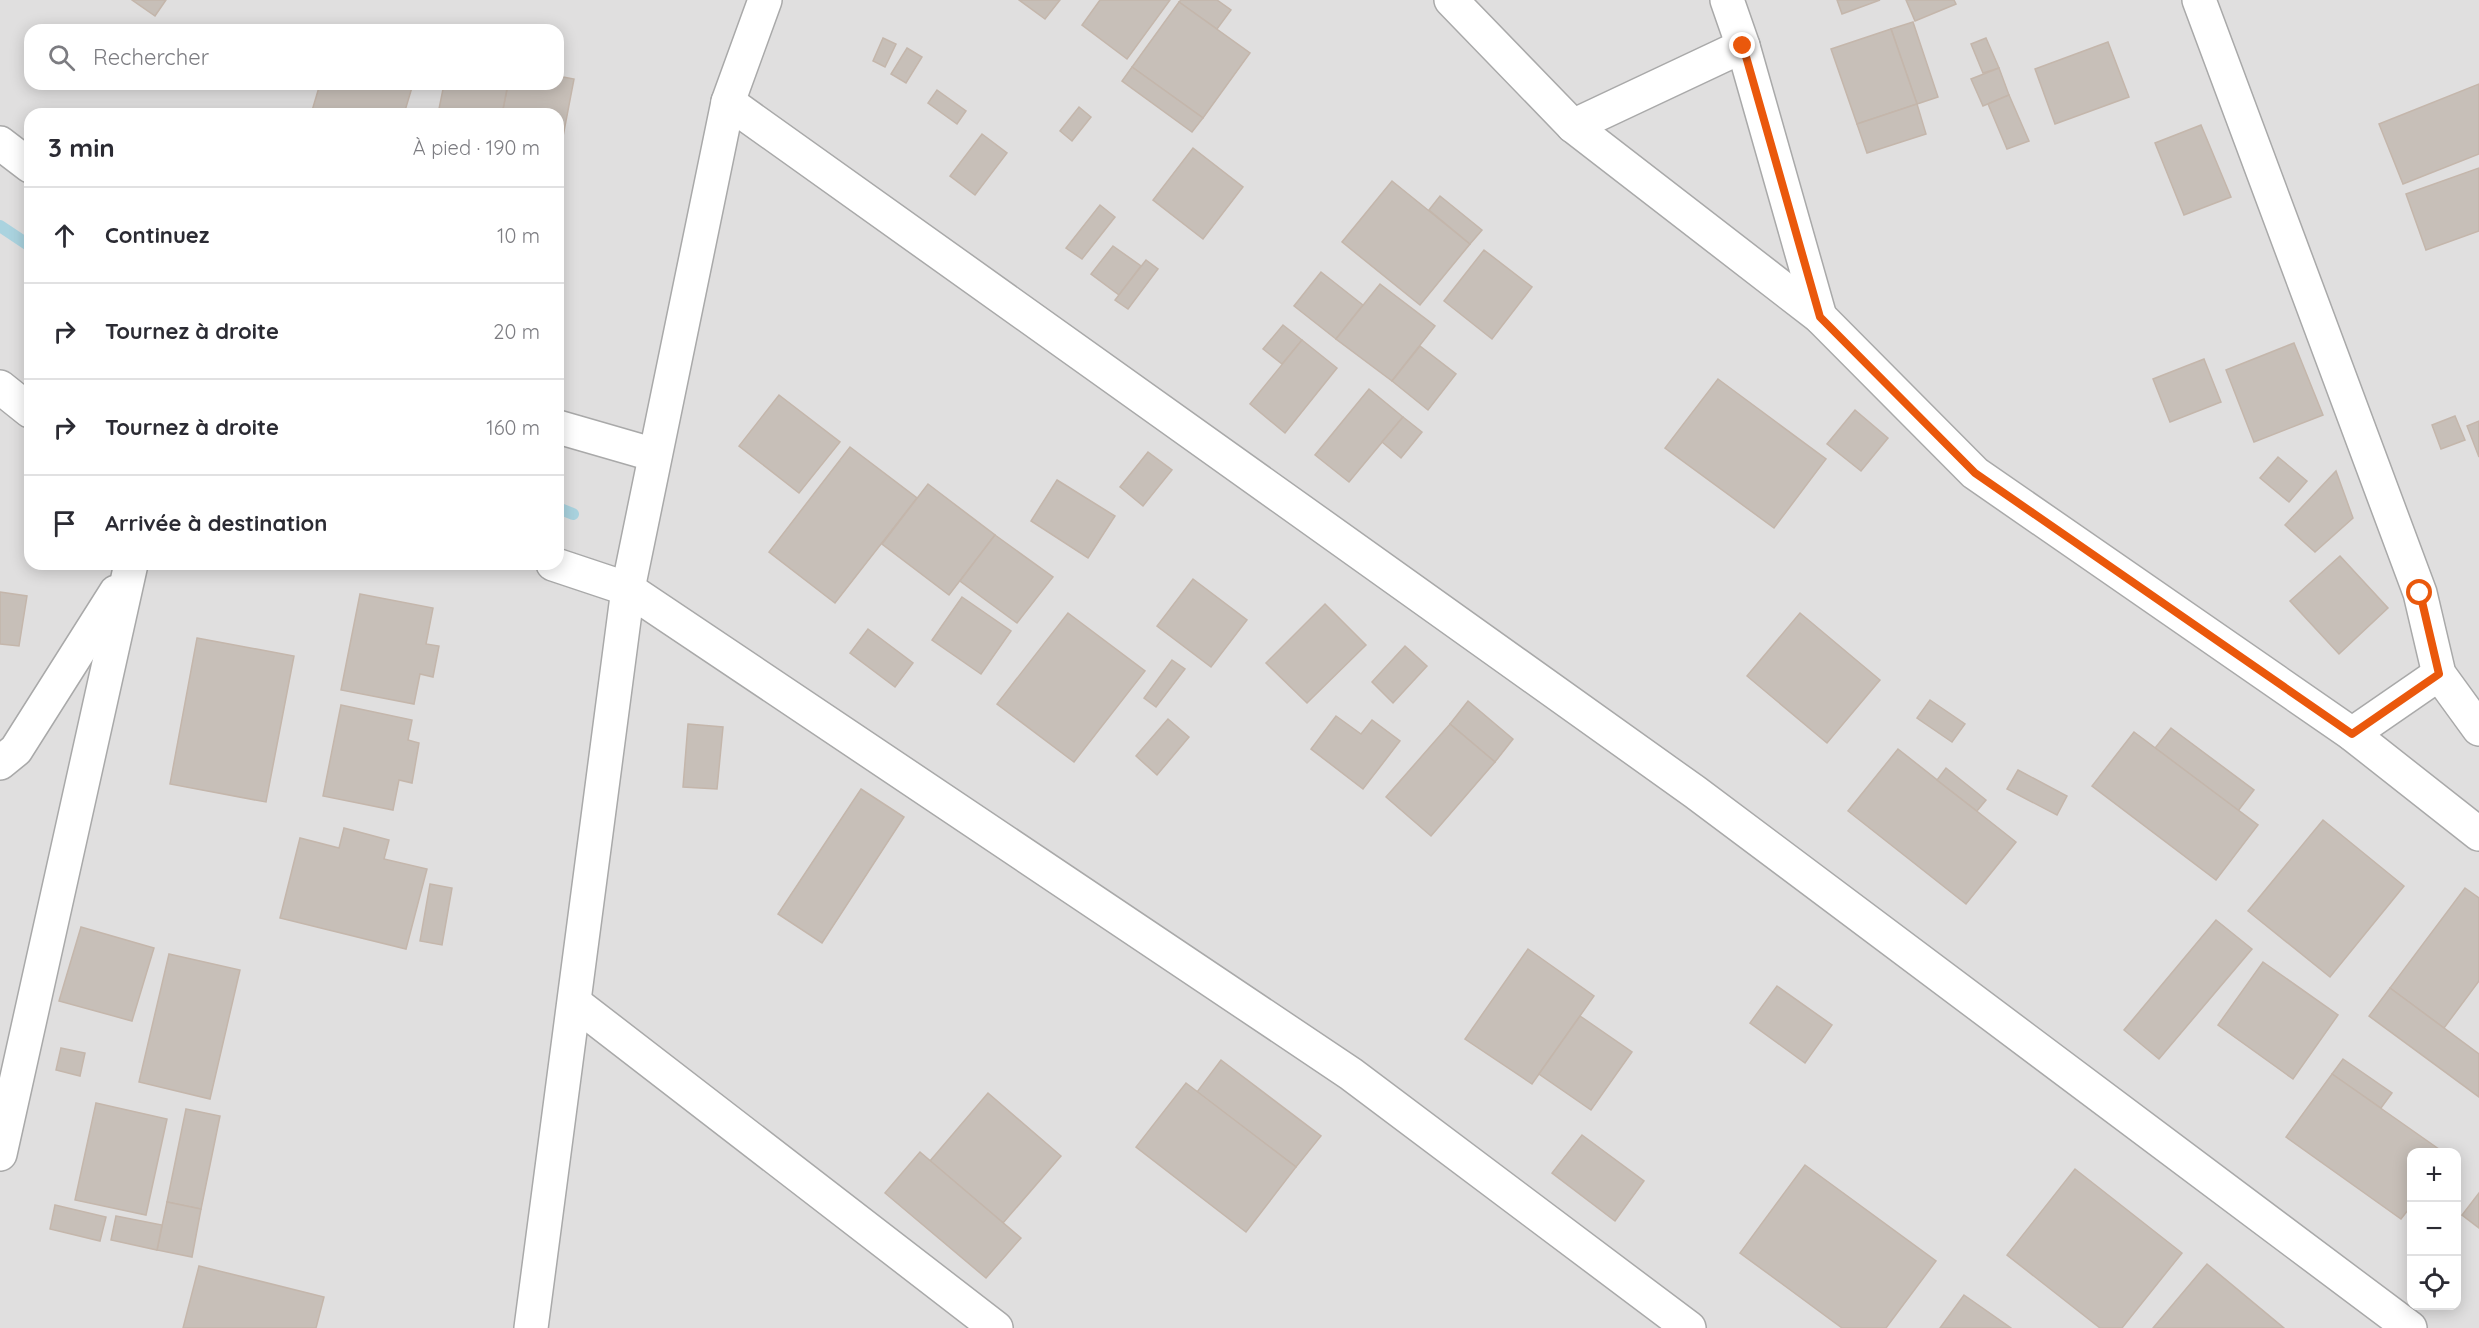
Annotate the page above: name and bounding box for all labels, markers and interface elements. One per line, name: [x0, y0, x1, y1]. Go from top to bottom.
search box: [24, 24, 564, 90]
route end: [1729, 32, 1755, 58]
icon: search: [45, 41, 78, 74]
text: Rechercher: [93, 43, 209, 71]
text: 3 min: [48, 131, 115, 164]
text: À pied · 190 m: [413, 135, 540, 160]
icon: ahead: [48, 219, 81, 252]
text: Continuez: [105, 221, 209, 249]
text: 10 m: [497, 223, 540, 248]
icon: right: [48, 315, 81, 348]
text: Tournez à droite: [105, 317, 279, 345]
text: 20 m: [493, 319, 540, 344]
icon: right: [48, 411, 81, 444]
text: Tournez à droite: [105, 413, 279, 441]
text: 160 m: [486, 415, 540, 440]
icon: arrive: [48, 507, 81, 540]
text: Arrivée à destination: [105, 509, 327, 537]
route start: [2406, 579, 2432, 605]
map controls: [2407, 1148, 2461, 1310]
button: +: [2407, 1148, 2461, 1202]
button: −: [2407, 1202, 2461, 1256]
button: locate: [2407, 1256, 2461, 1310]

